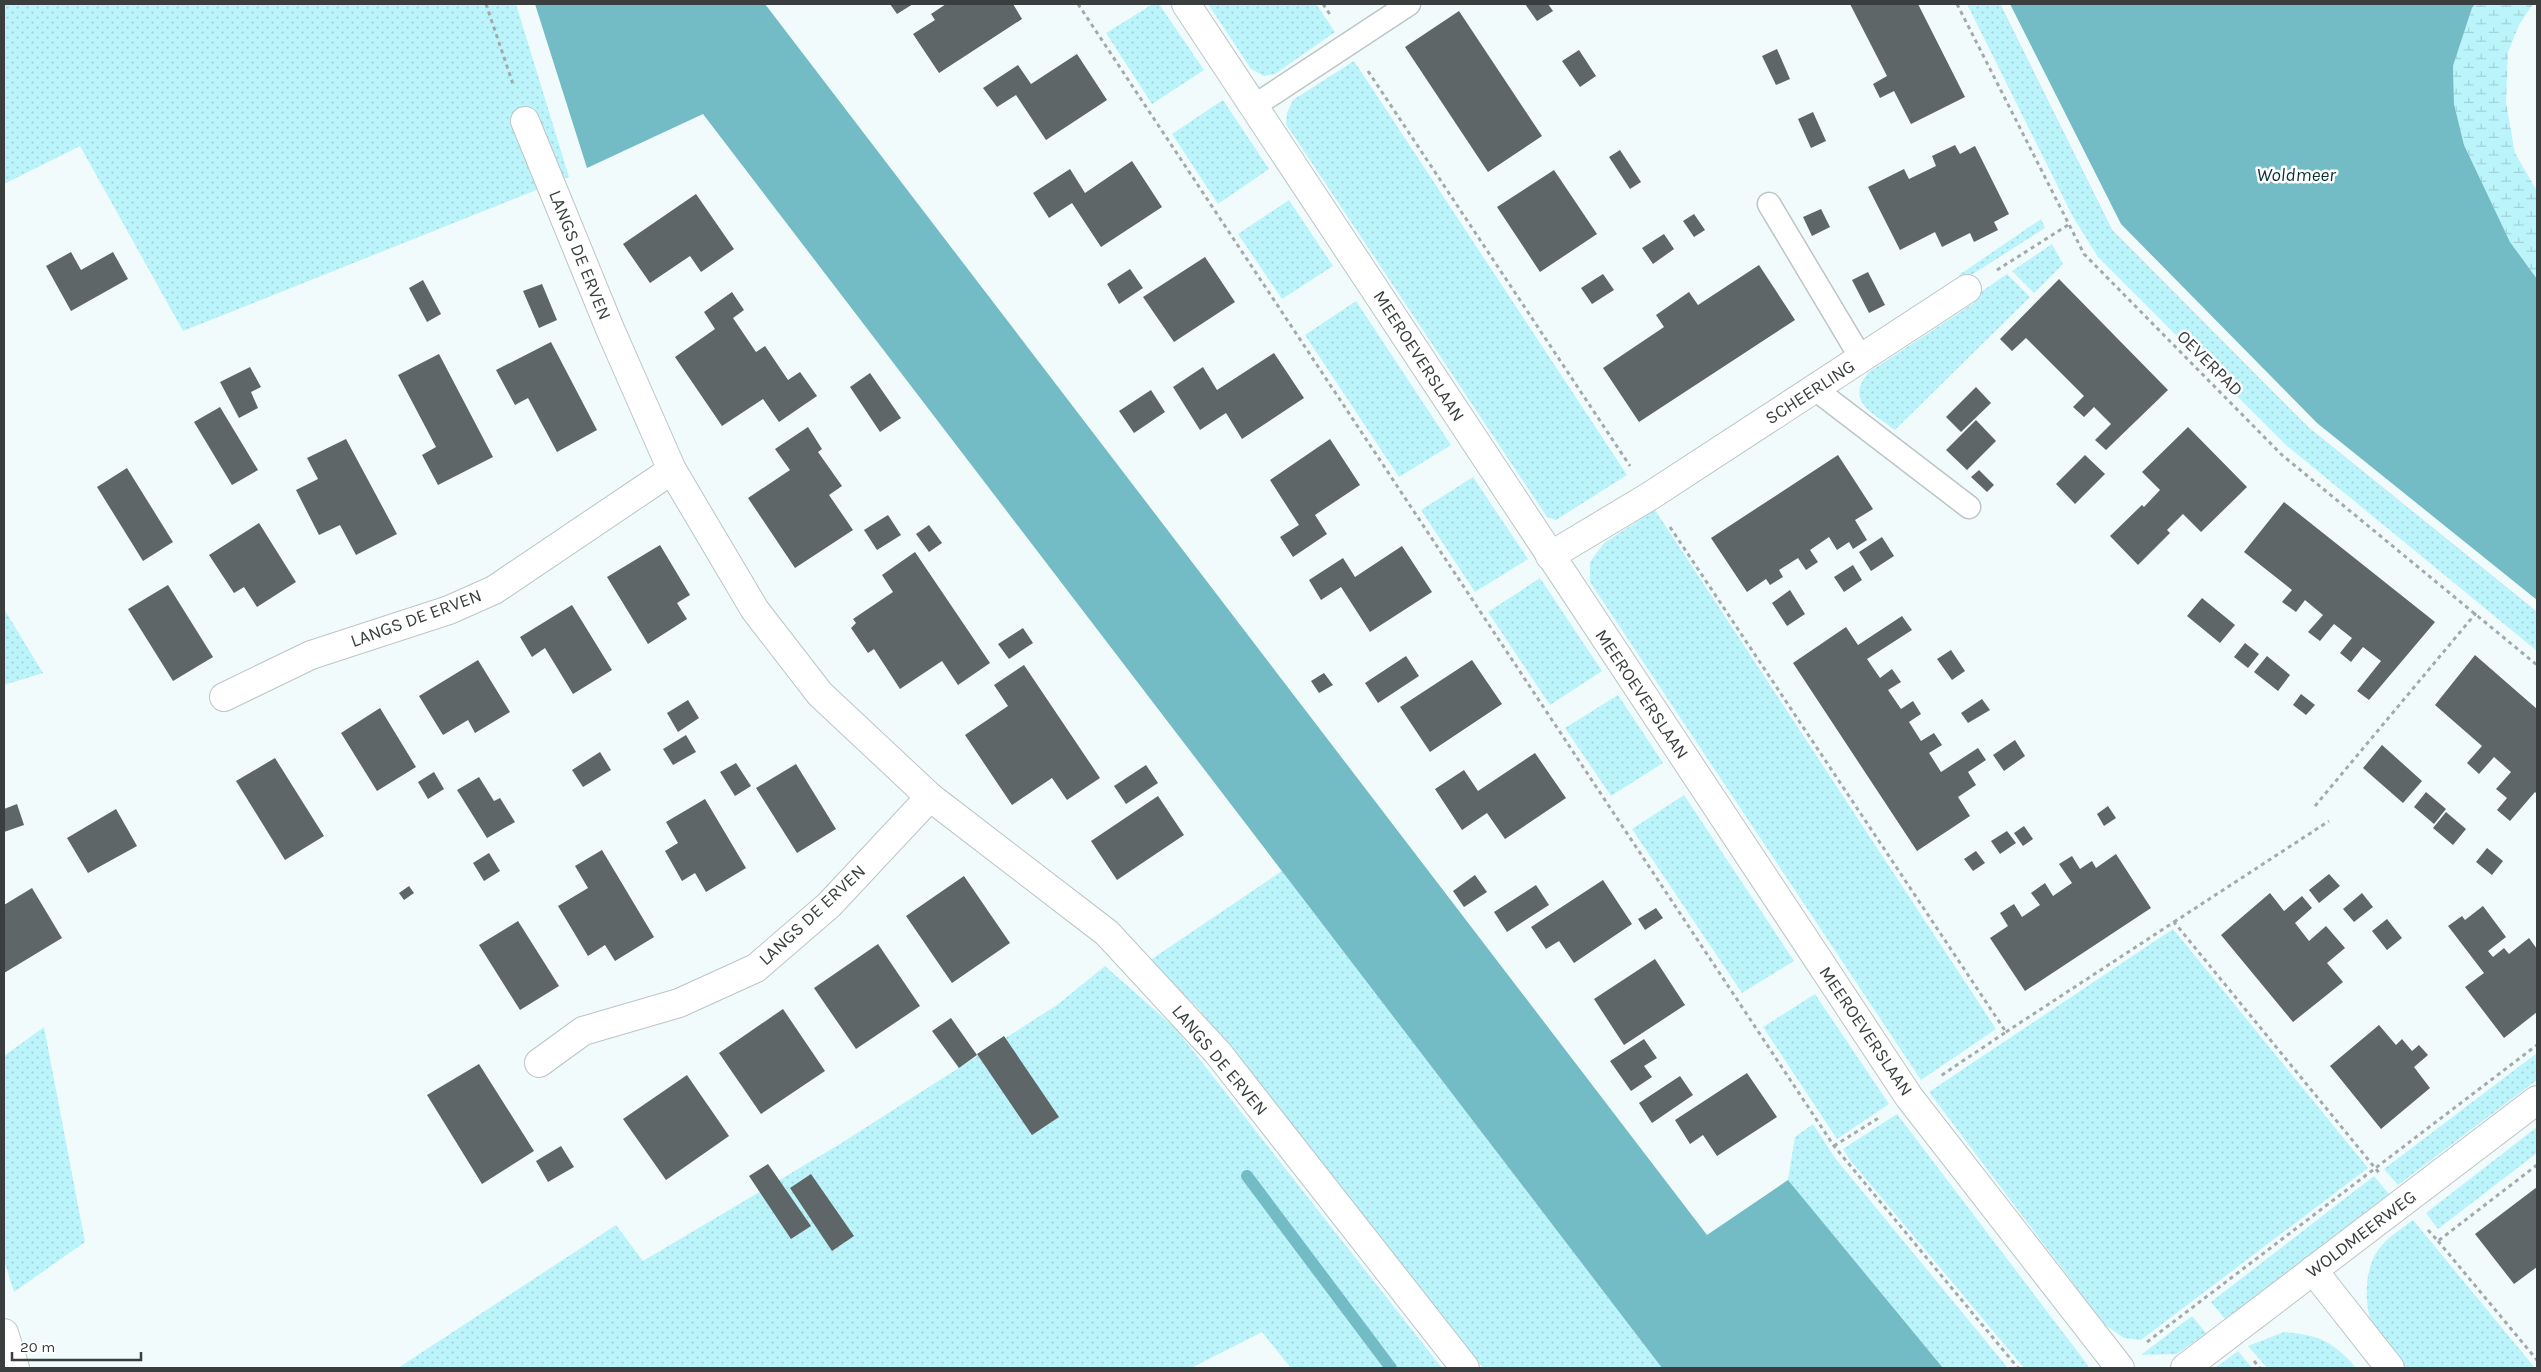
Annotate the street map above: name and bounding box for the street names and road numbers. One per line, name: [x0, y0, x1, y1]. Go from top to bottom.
street label: LANGS DE ERVEN: [544, 187, 616, 323]
street label: MEEROEVERSLAAN: [1368, 286, 1470, 426]
street label: OEVERPAD: [2172, 325, 2248, 401]
street label: SCHEERLING: [1761, 355, 1859, 429]
street label: LANGS DE ERVEN: [347, 584, 485, 652]
street label: MEEROEVERSLAAN: [1590, 625, 1694, 763]
street label: LANGS DE ERVEN: [754, 860, 870, 970]
street label: MEEROEVERSLAAN: [1814, 962, 1918, 1100]
street label: LANGS DE ERVEN: [1167, 1000, 1273, 1120]
street label: WOLDMEERWEG: [2302, 1185, 2420, 1283]

